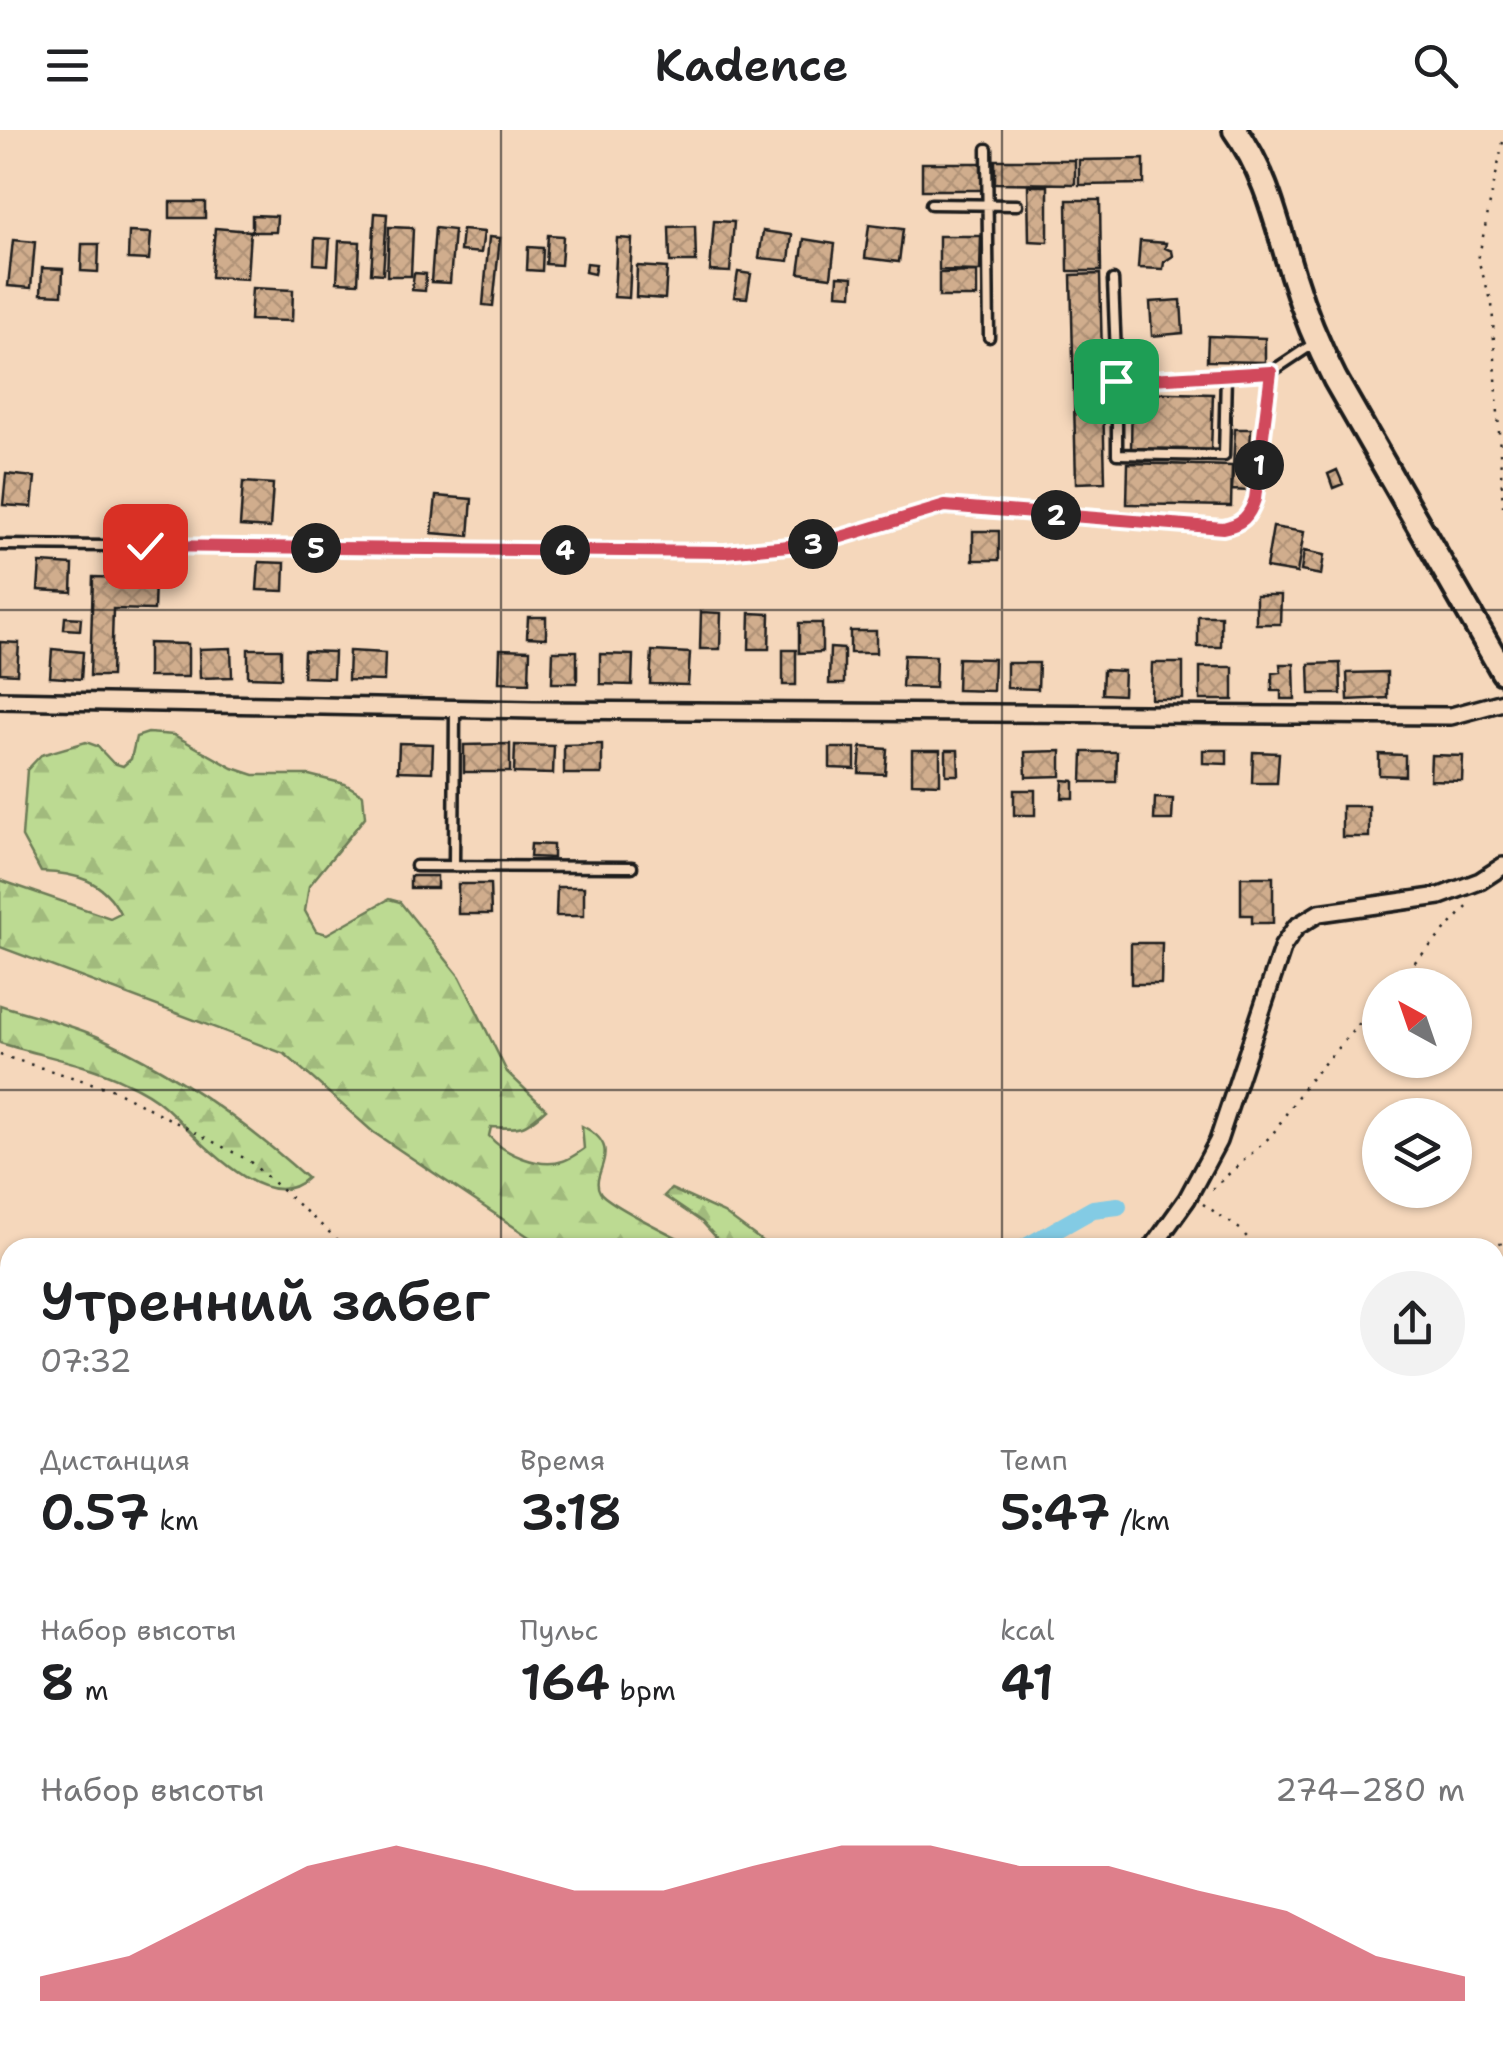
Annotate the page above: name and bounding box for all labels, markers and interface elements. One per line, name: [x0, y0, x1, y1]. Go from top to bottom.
text: Kadence: [655, 35, 848, 95]
icon: menu: [40, 38, 95, 93]
icon: search: [1408, 38, 1463, 93]
pin: [1074, 339, 1159, 424]
icon: arrive: [1089, 354, 1144, 409]
pin: 1: [1234, 440, 1284, 490]
text: 1: [1253, 446, 1265, 484]
pin: 2: [1031, 490, 1081, 540]
text: 2: [1046, 496, 1066, 534]
pin: [103, 504, 188, 589]
icon: check: [118, 519, 173, 574]
pin: 3: [788, 519, 838, 569]
pin: 5: [291, 523, 341, 573]
pin: 4: [540, 525, 590, 575]
text: 3: [803, 525, 823, 563]
text: 5: [307, 529, 325, 567]
text: 4: [555, 531, 575, 569]
north arrow: [1362, 968, 1472, 1078]
map controls: [1362, 968, 1472, 1208]
button: layers: [1362, 1098, 1472, 1208]
text: Утренний забег: [40, 1264, 490, 1338]
button: share: [1360, 1271, 1465, 1376]
text: 07:32: [40, 1339, 132, 1382]
text: Дистанция: [40, 1441, 190, 1479]
text: Время: [520, 1441, 605, 1479]
text: Темп: [1000, 1441, 1068, 1479]
text: 0.57: [40, 1479, 150, 1546]
text: 3:18: [520, 1479, 622, 1546]
text: 5:47: [1000, 1479, 1111, 1546]
text: km: [150, 1501, 199, 1539]
text: /km: [1111, 1501, 1170, 1539]
text: Набор высоты: [40, 1611, 236, 1649]
text: Пульс: [520, 1611, 599, 1649]
text: kcal: [1000, 1611, 1054, 1649]
text: 8: [40, 1649, 75, 1716]
text: 164: [520, 1649, 610, 1716]
text: 41: [1000, 1649, 1054, 1716]
text: m: [75, 1671, 109, 1709]
text: bpm: [610, 1671, 676, 1709]
text: Набор высоты: [40, 1768, 265, 1811]
text: 274–280 m: [1275, 1768, 1465, 1811]

